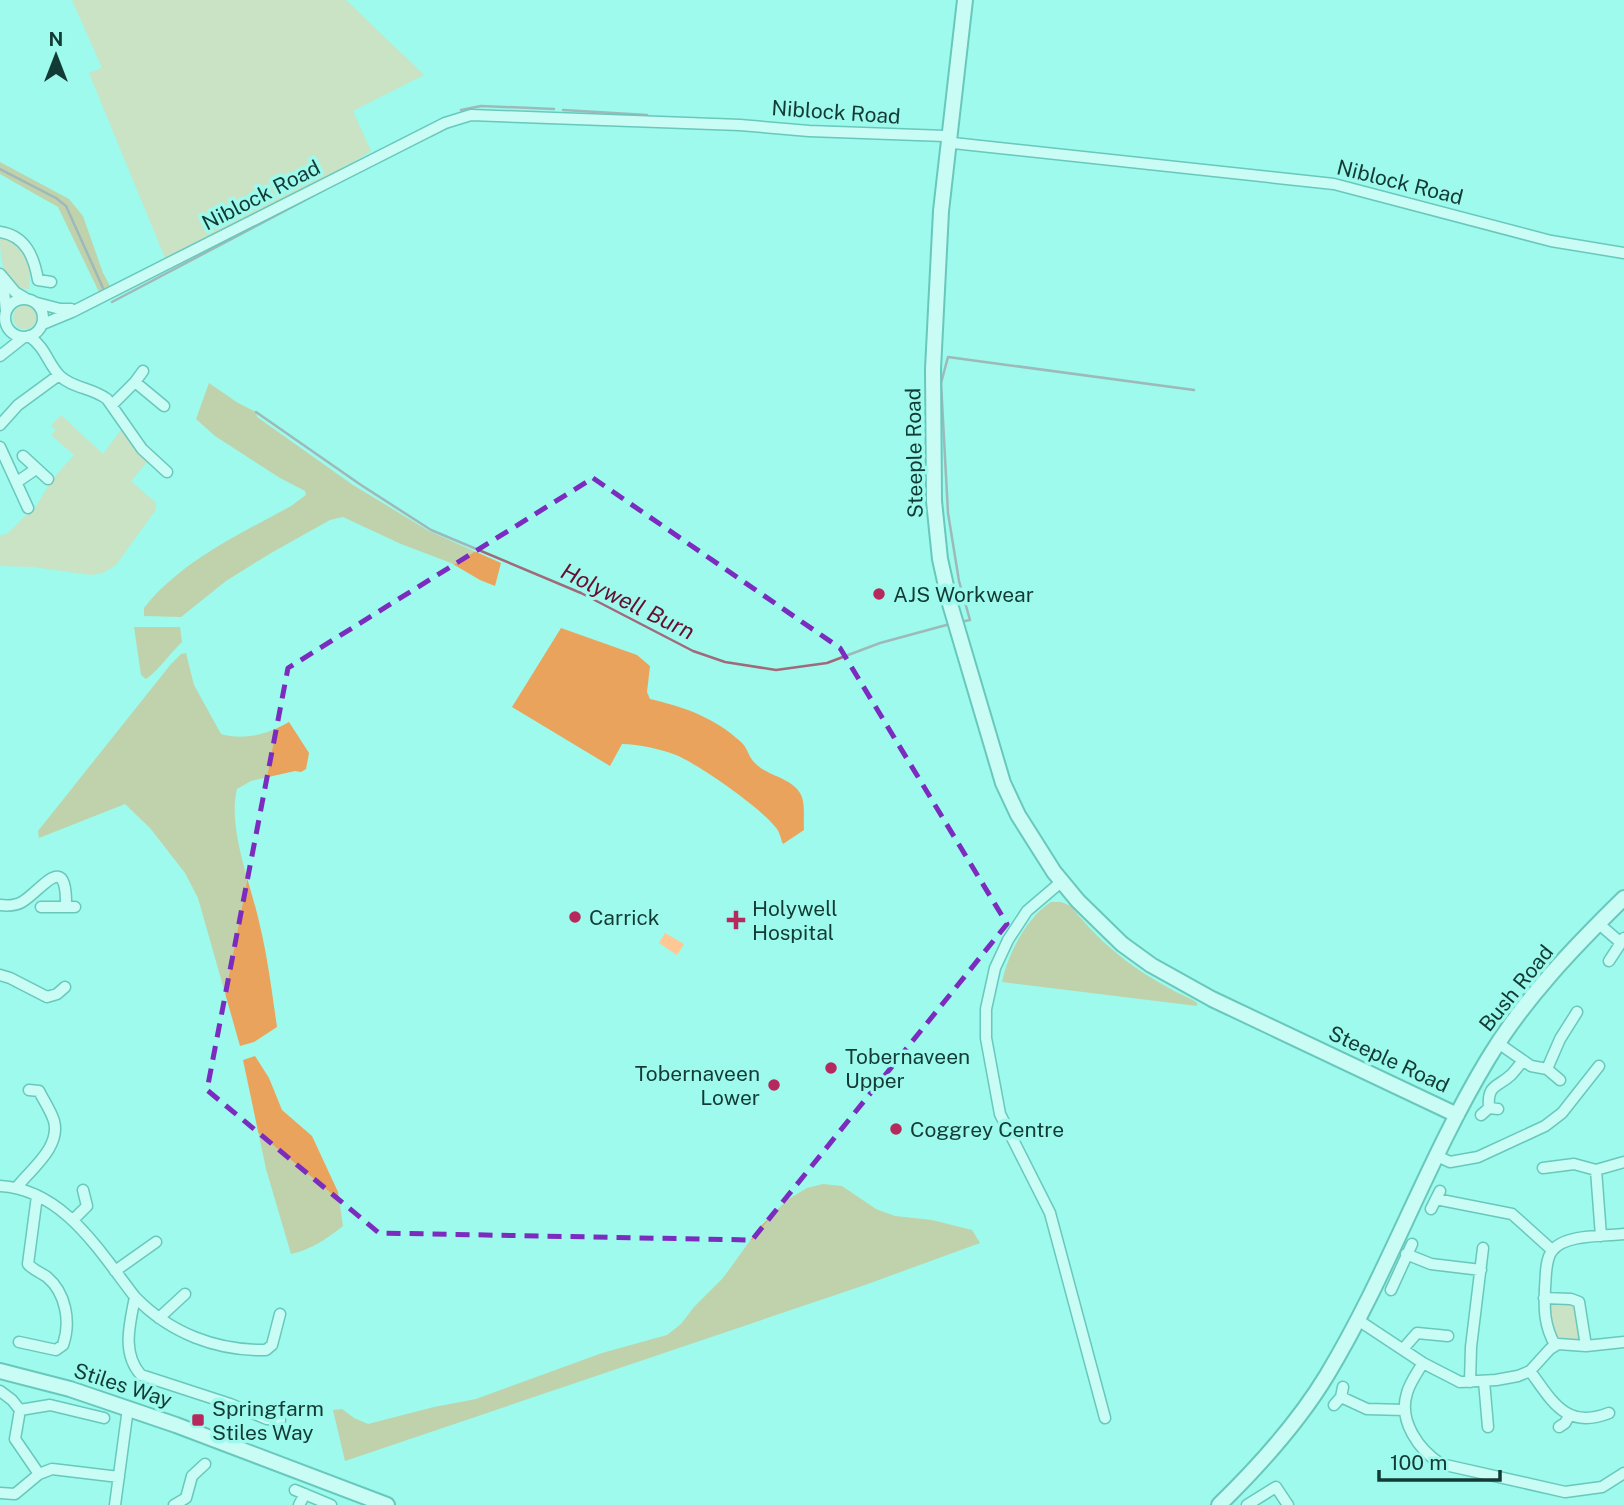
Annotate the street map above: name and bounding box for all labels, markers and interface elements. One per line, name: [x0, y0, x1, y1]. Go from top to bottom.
north arrow: [21, 21, 91, 91]
text: N: [49, 28, 63, 50]
street label: Niblock Road: [771, 95, 901, 129]
street label: Niblock Road: [1334, 154, 1466, 210]
street label: Niblock Road: [198, 155, 324, 235]
street label: Steeple Road: [900, 388, 928, 518]
water label: Holywell Burn: [557, 557, 699, 645]
place label: AJS Workwear: [893, 582, 1034, 607]
marker: AJS Workwear: [871, 586, 887, 602]
place label: Holywell Hospital: [752, 896, 838, 945]
place label: Carrick: [589, 905, 660, 930]
marker: Carrick: [567, 909, 583, 925]
marker: Holywell Hospital: [726, 910, 746, 930]
street label: Bush Road: [1474, 940, 1558, 1036]
street label: Steeple Road: [1325, 1020, 1453, 1098]
place label: Tobernaveen Upper: [845, 1044, 970, 1093]
marker: Tobernaveen Upper: [823, 1060, 839, 1076]
place label: Tobernaveen Lower: [635, 1061, 760, 1110]
marker: Tobernaveen Lower: [766, 1077, 782, 1093]
place label: Coggrey Centre: [910, 1117, 1064, 1142]
marker: Coggrey Centre: [888, 1121, 904, 1137]
street label: Stiles Way: [71, 1357, 175, 1413]
place label: Springfarm Stiles Way: [212, 1396, 324, 1445]
marker: Springfarm Stiles Way: [190, 1412, 206, 1428]
scale bar: [1379, 1438, 1500, 1482]
text: 100 m: [1390, 1450, 1447, 1475]

